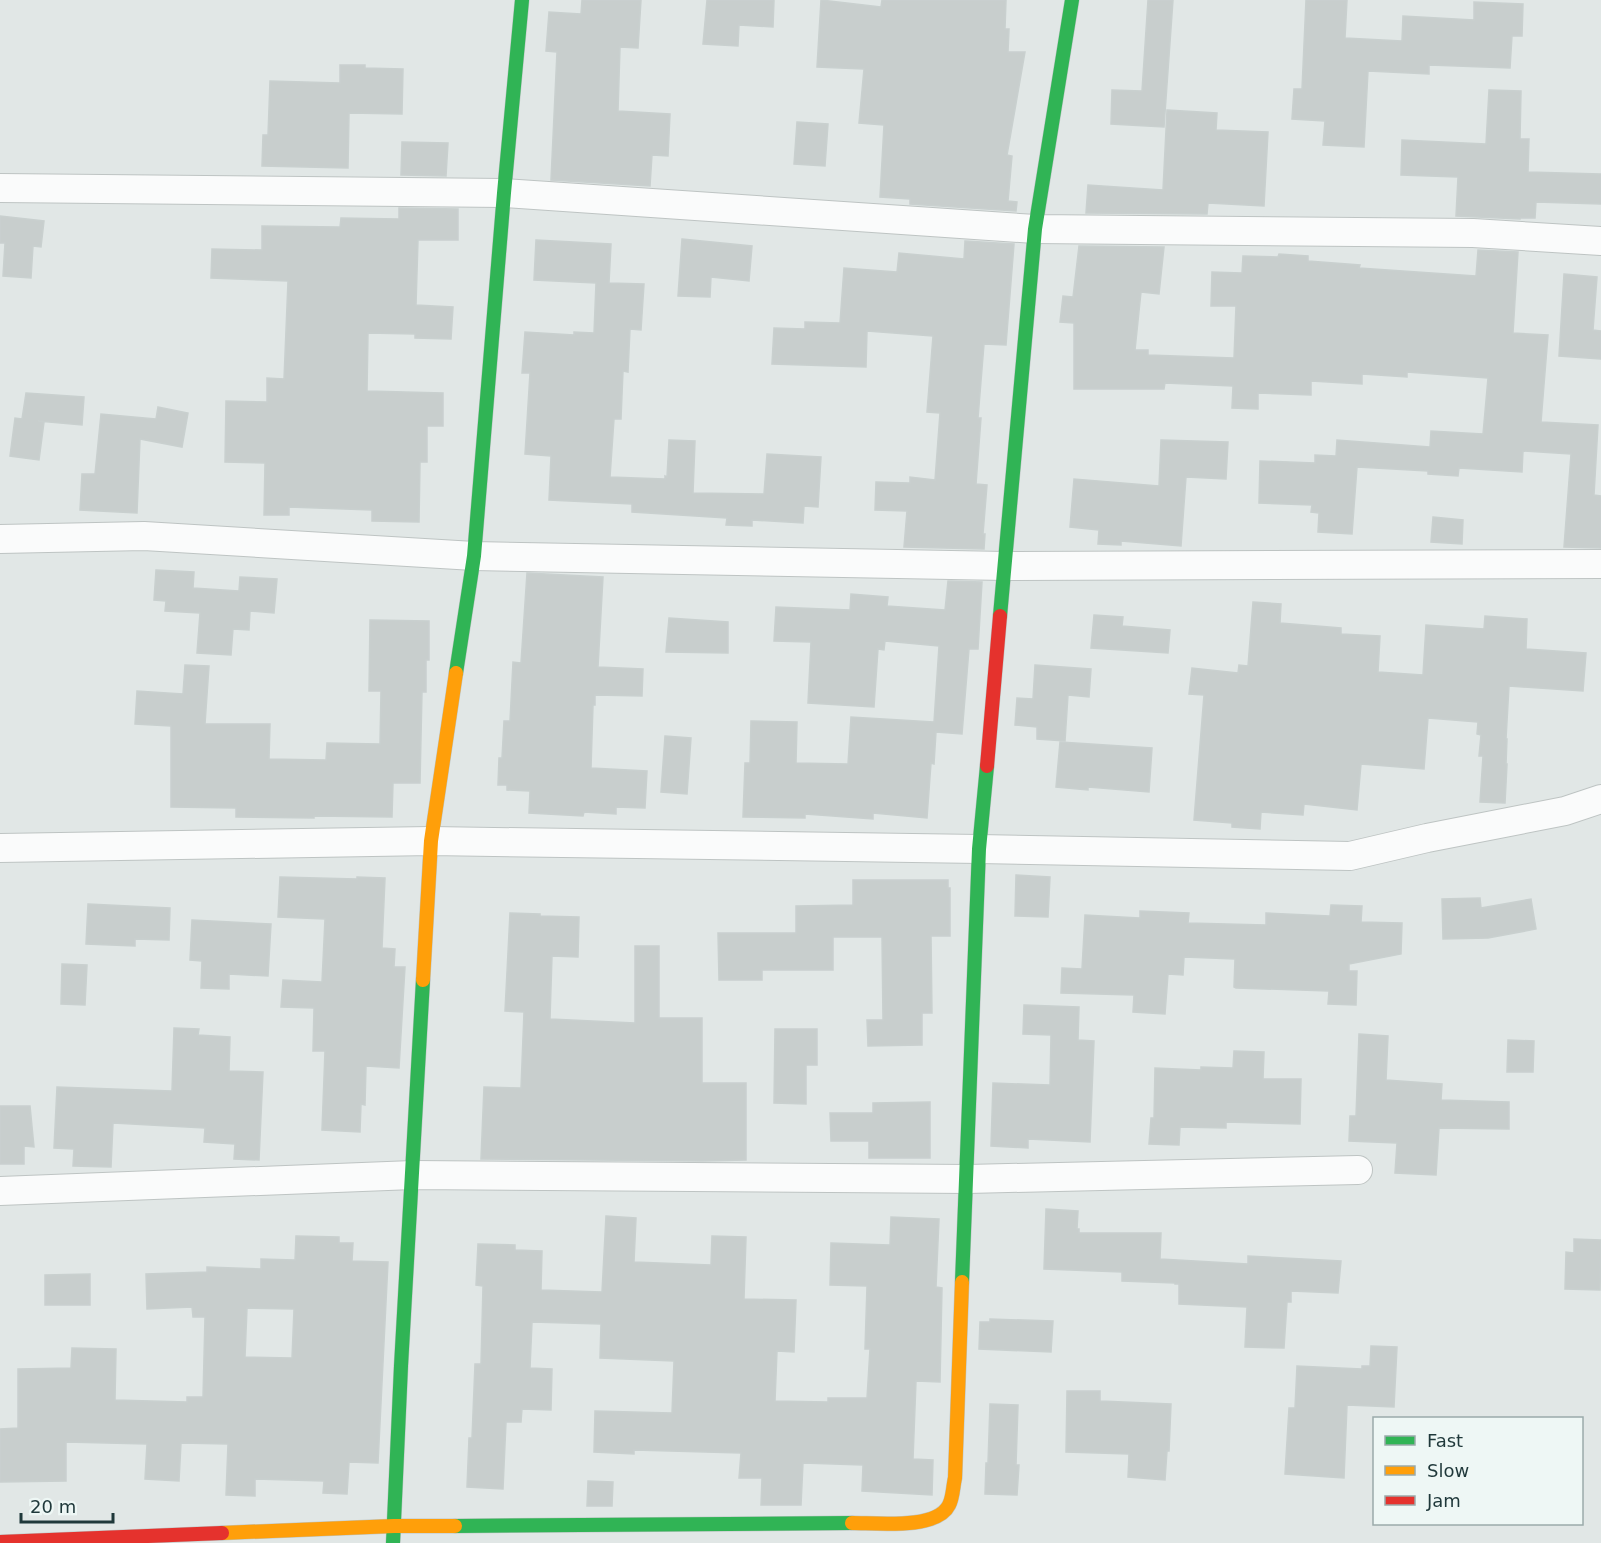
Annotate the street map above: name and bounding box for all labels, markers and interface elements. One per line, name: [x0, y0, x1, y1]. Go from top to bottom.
legend: [1373, 1417, 1583, 1525]
text: Fast: [1427, 1430, 1463, 1451]
text: Slow: [1427, 1460, 1469, 1481]
scale bar: [21, 1486, 112, 1524]
text: Jam: [1426, 1490, 1461, 1511]
text: 20 m: [30, 1496, 76, 1517]

